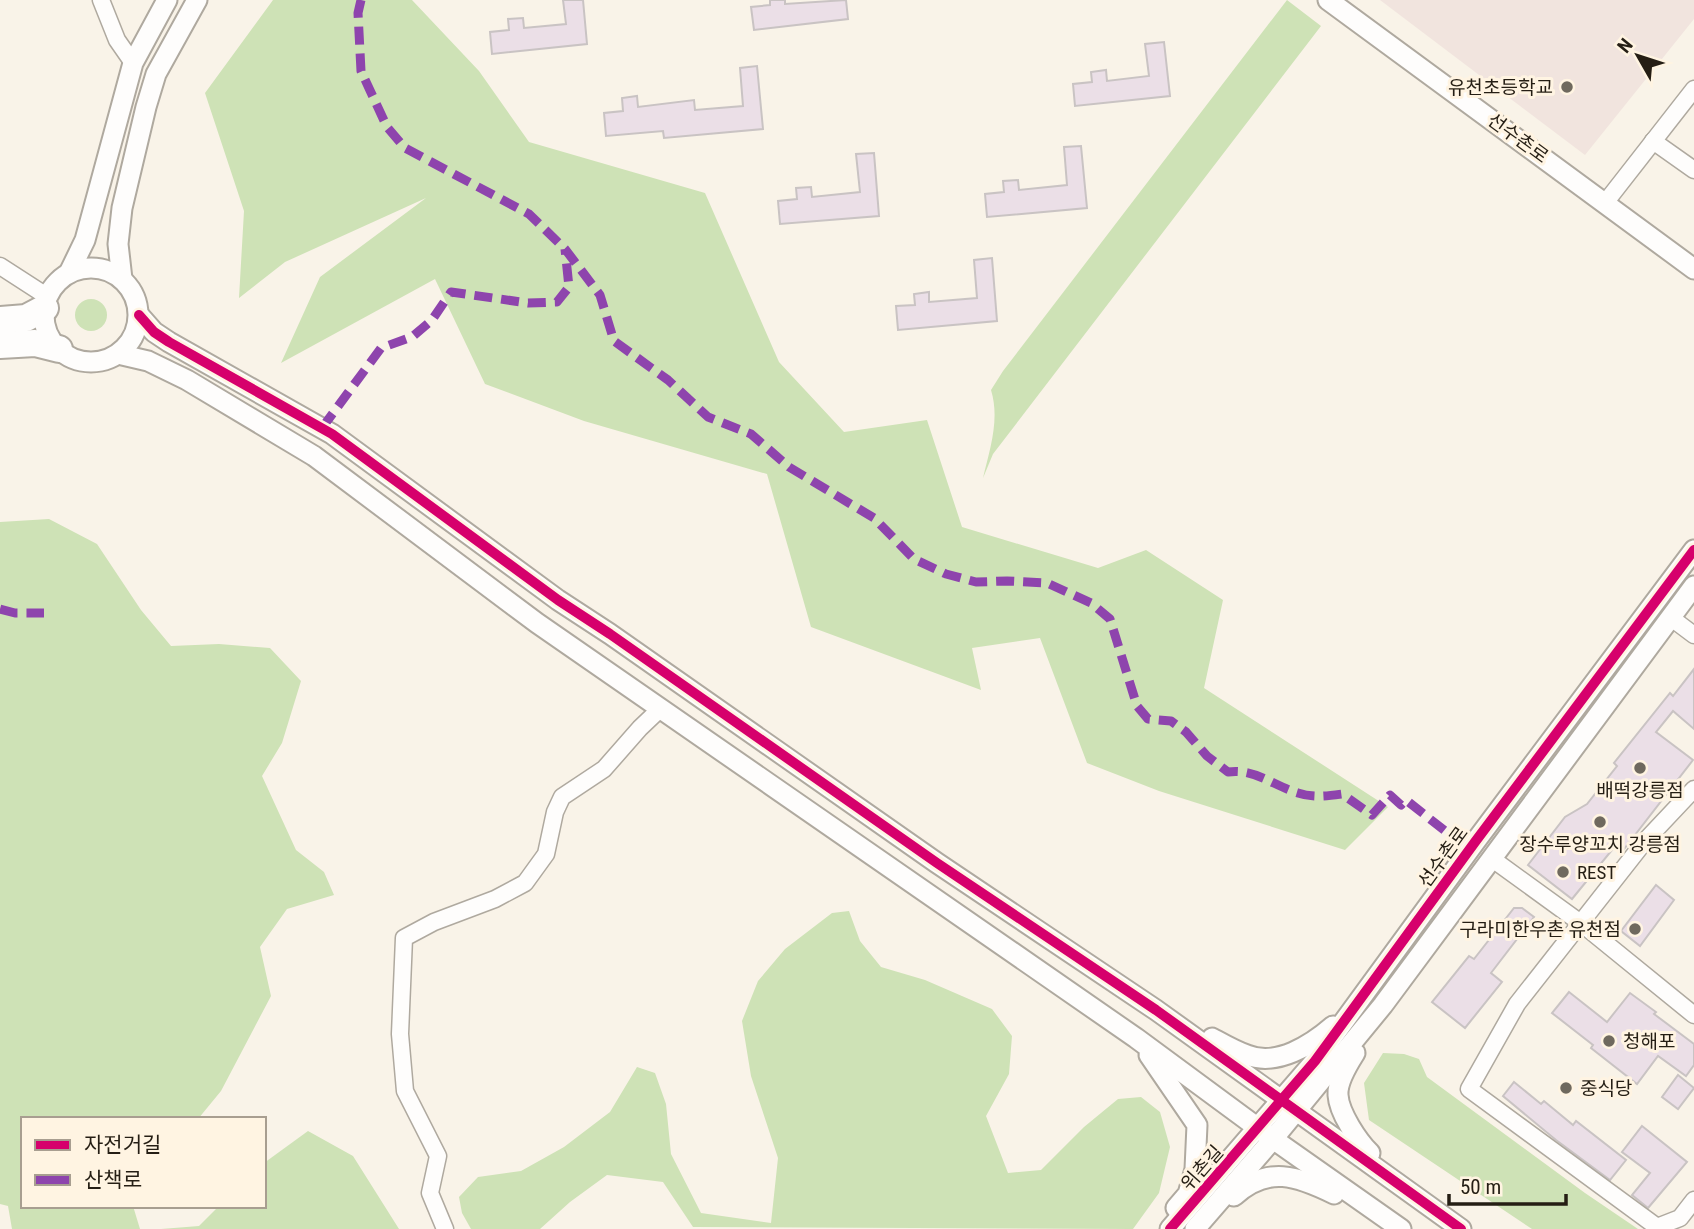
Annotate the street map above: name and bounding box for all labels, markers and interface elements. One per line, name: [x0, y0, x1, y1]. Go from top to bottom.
north arrow: [1603, 21, 1673, 91]
text: N: [1613, 34, 1638, 57]
place label: 유천초등학교: [1448, 76, 1553, 99]
marker: 유천초등학교: [1559, 79, 1575, 95]
street label: 선수촌로: [1483, 108, 1553, 168]
marker: 배떡강릉점: [1632, 760, 1648, 776]
place label: 배떡강릉점: [1596, 779, 1684, 802]
marker: 장수루양꼬치 강릉점: [1592, 814, 1608, 830]
street label: 선수촌로: [1413, 822, 1473, 892]
place label: 장수루양꼬치 강릉점: [1519, 833, 1681, 856]
place label: REST: [1577, 861, 1616, 884]
marker: REST: [1555, 864, 1571, 880]
place label: 구라미한우촌 유천점: [1459, 918, 1621, 941]
marker: 구라미한우촌 유천점: [1627, 921, 1643, 937]
place label: 청해포: [1623, 1030, 1675, 1053]
marker: 청해포: [1601, 1033, 1617, 1049]
place label: 중식당: [1580, 1077, 1632, 1100]
marker: 중식당: [1558, 1080, 1574, 1096]
legend: [21, 1117, 266, 1208]
text: 자전거길: [84, 1133, 161, 1157]
street label: 위촌길: [1176, 1141, 1228, 1195]
scale bar: [1449, 1162, 1566, 1206]
text: 산책로: [84, 1168, 142, 1192]
text: 50 m: [1460, 1175, 1501, 1199]

